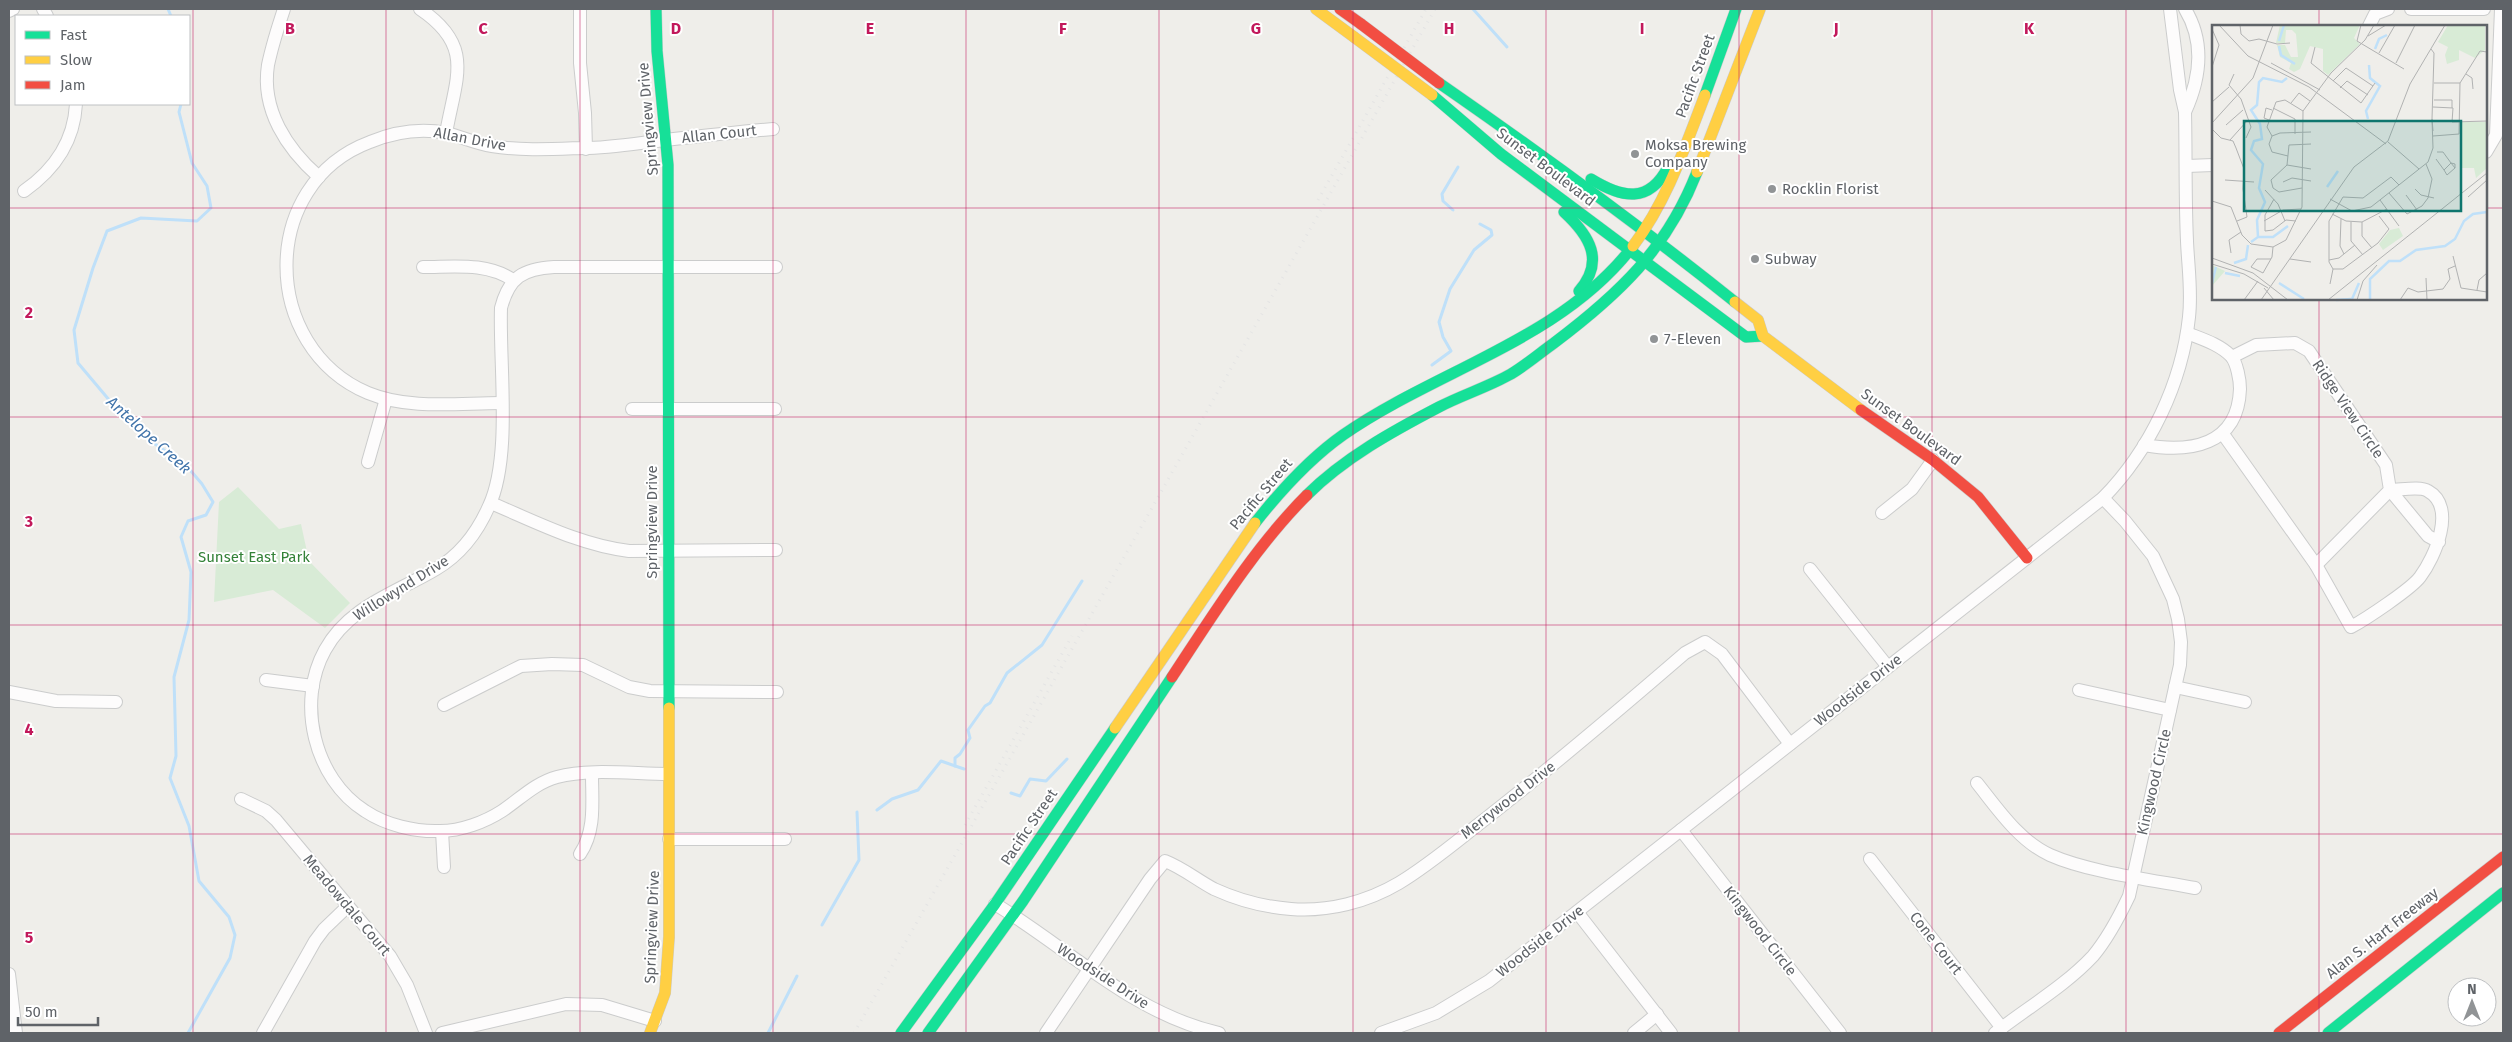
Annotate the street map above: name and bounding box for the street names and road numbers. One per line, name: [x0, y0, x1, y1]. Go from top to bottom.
street label: Pacific Street: [1672, 31, 1719, 120]
street label: Springview Drive: [634, 62, 662, 176]
street label: Allan Court: [681, 121, 758, 147]
street label: Allan Drive: [432, 123, 508, 155]
street label: Sunset Boulevard: [1493, 124, 1599, 210]
street label: Ridge View Circle: [2308, 356, 2388, 462]
street label: Sunset Boulevard: [1858, 385, 1964, 469]
street label: Pacific Street: [1226, 454, 1297, 533]
street label: Springview Drive: [643, 465, 661, 579]
street label: Willowynd Drive: [350, 551, 452, 625]
street label: Woodside Drive: [1811, 650, 1905, 730]
street label: Kingwood Circle: [2133, 727, 2175, 837]
street label: Merrywood Drive: [1457, 757, 1559, 843]
street label: Pacific Street: [997, 785, 1061, 868]
street label: Meadowdale Court: [299, 851, 395, 960]
street label: Springview Drive: [641, 870, 663, 984]
street label: Kingwood Circle: [1720, 883, 1800, 979]
street label: Alan S. Hart Freeway: [2322, 883, 2442, 982]
street label: Woodside Drive: [1493, 901, 1587, 981]
street label: Cone Court: [1906, 908, 1966, 978]
street label: Woodside Drive: [1054, 940, 1152, 1012]

